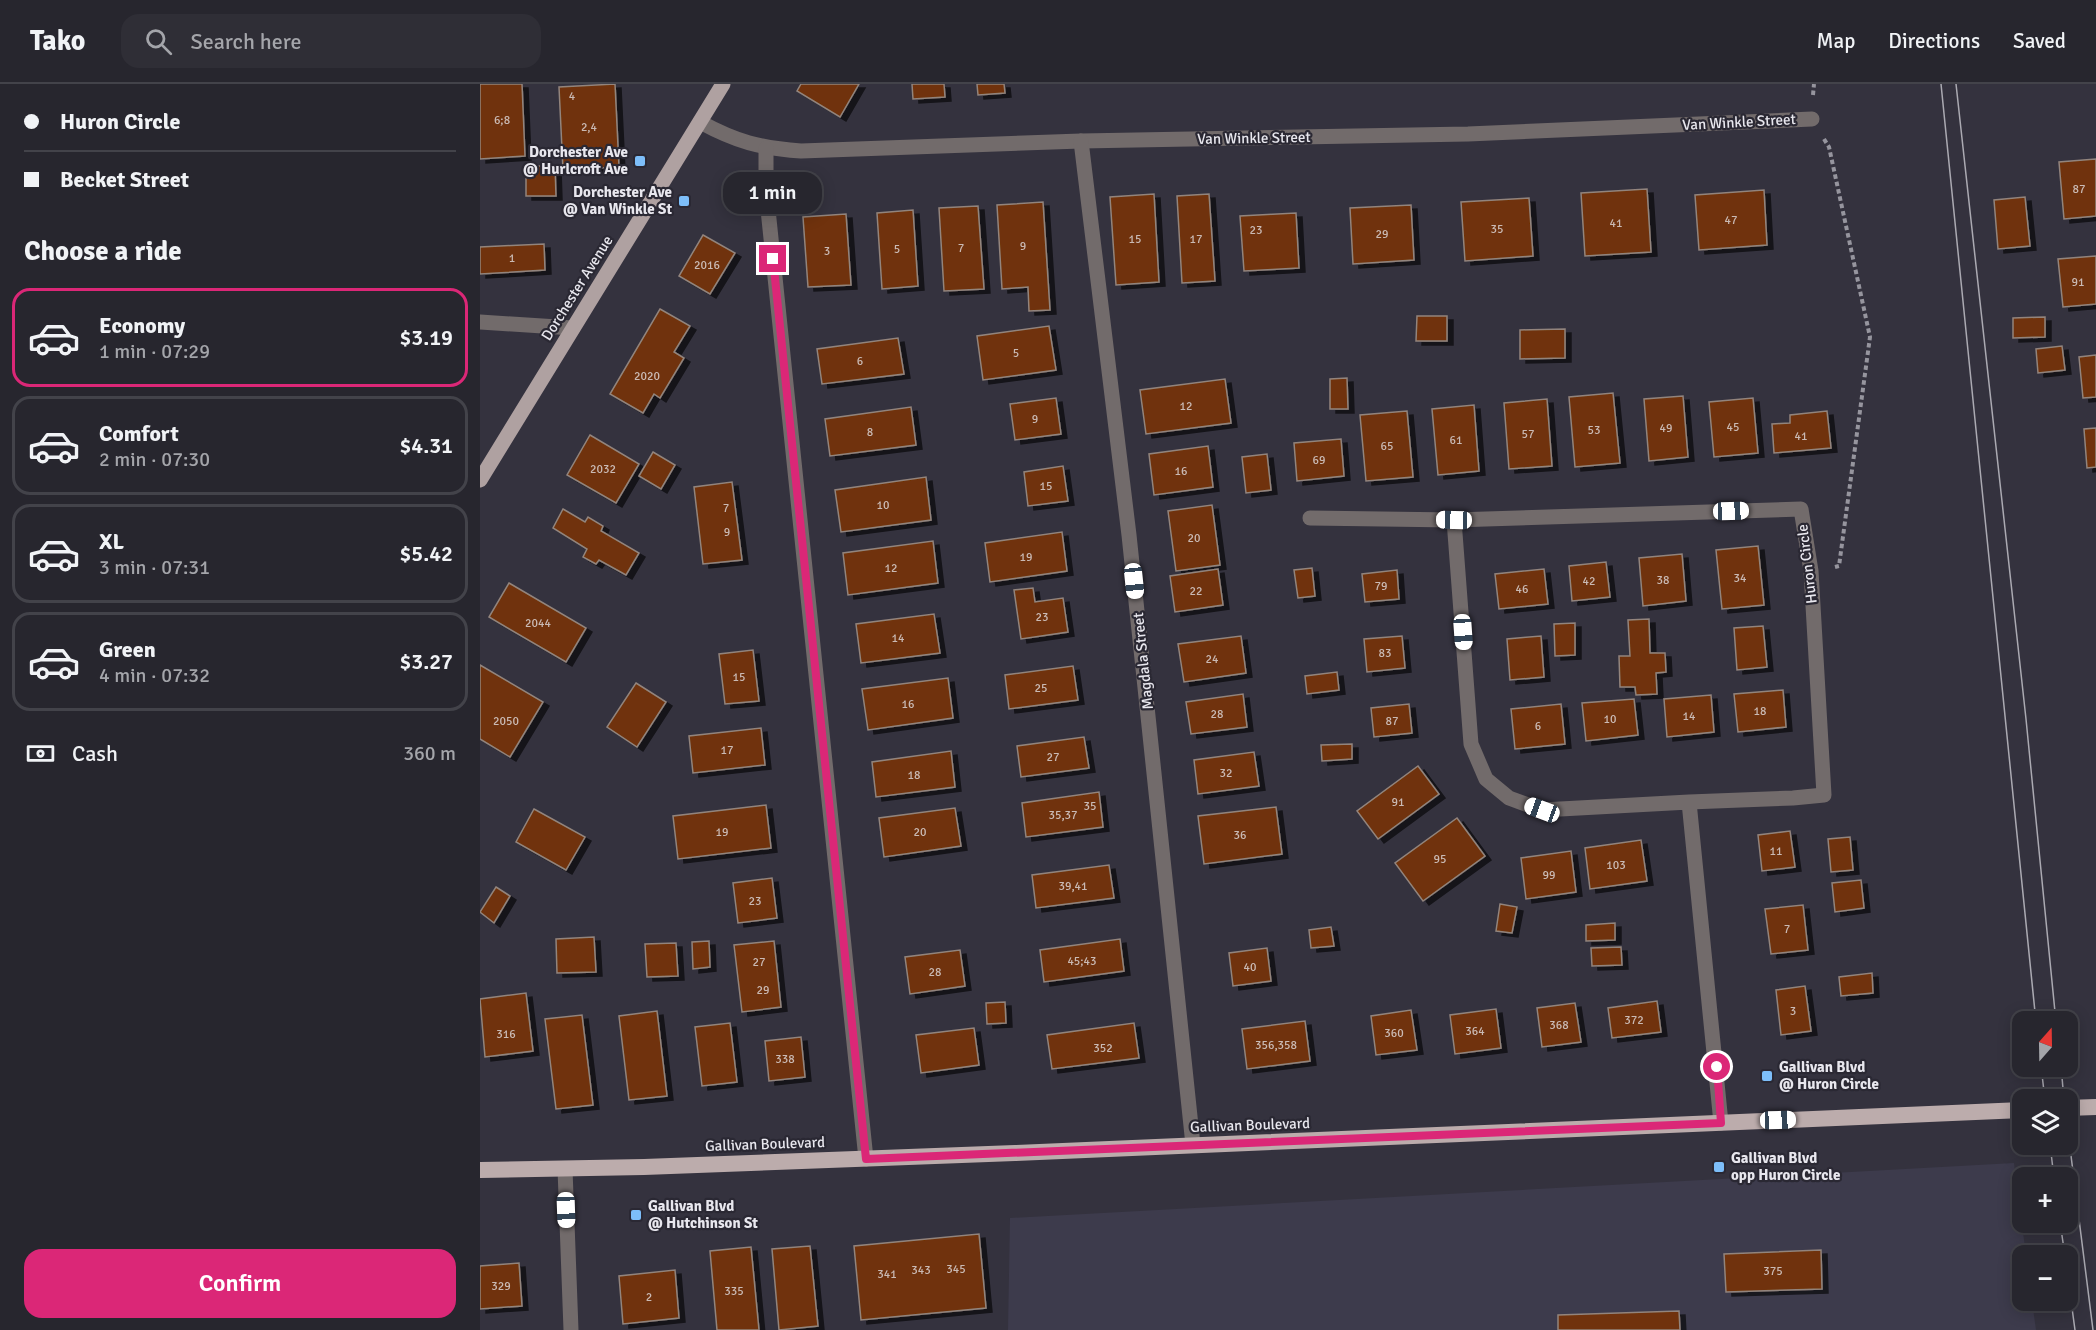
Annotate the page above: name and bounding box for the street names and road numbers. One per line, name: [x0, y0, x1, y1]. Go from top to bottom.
street label: Van Winkle Street: [1682, 110, 1796, 134]
street label: Van Winkle Street: [1197, 128, 1311, 148]
street label: Dorchester Avenue: [537, 232, 617, 344]
street label: Huron Circle: [1793, 523, 1821, 605]
street label: Magdala Street: [1129, 612, 1157, 710]
street label: Gallivan Boulevard: [1190, 1114, 1310, 1136]
street label: Gallivan Boulevard: [705, 1133, 825, 1155]

